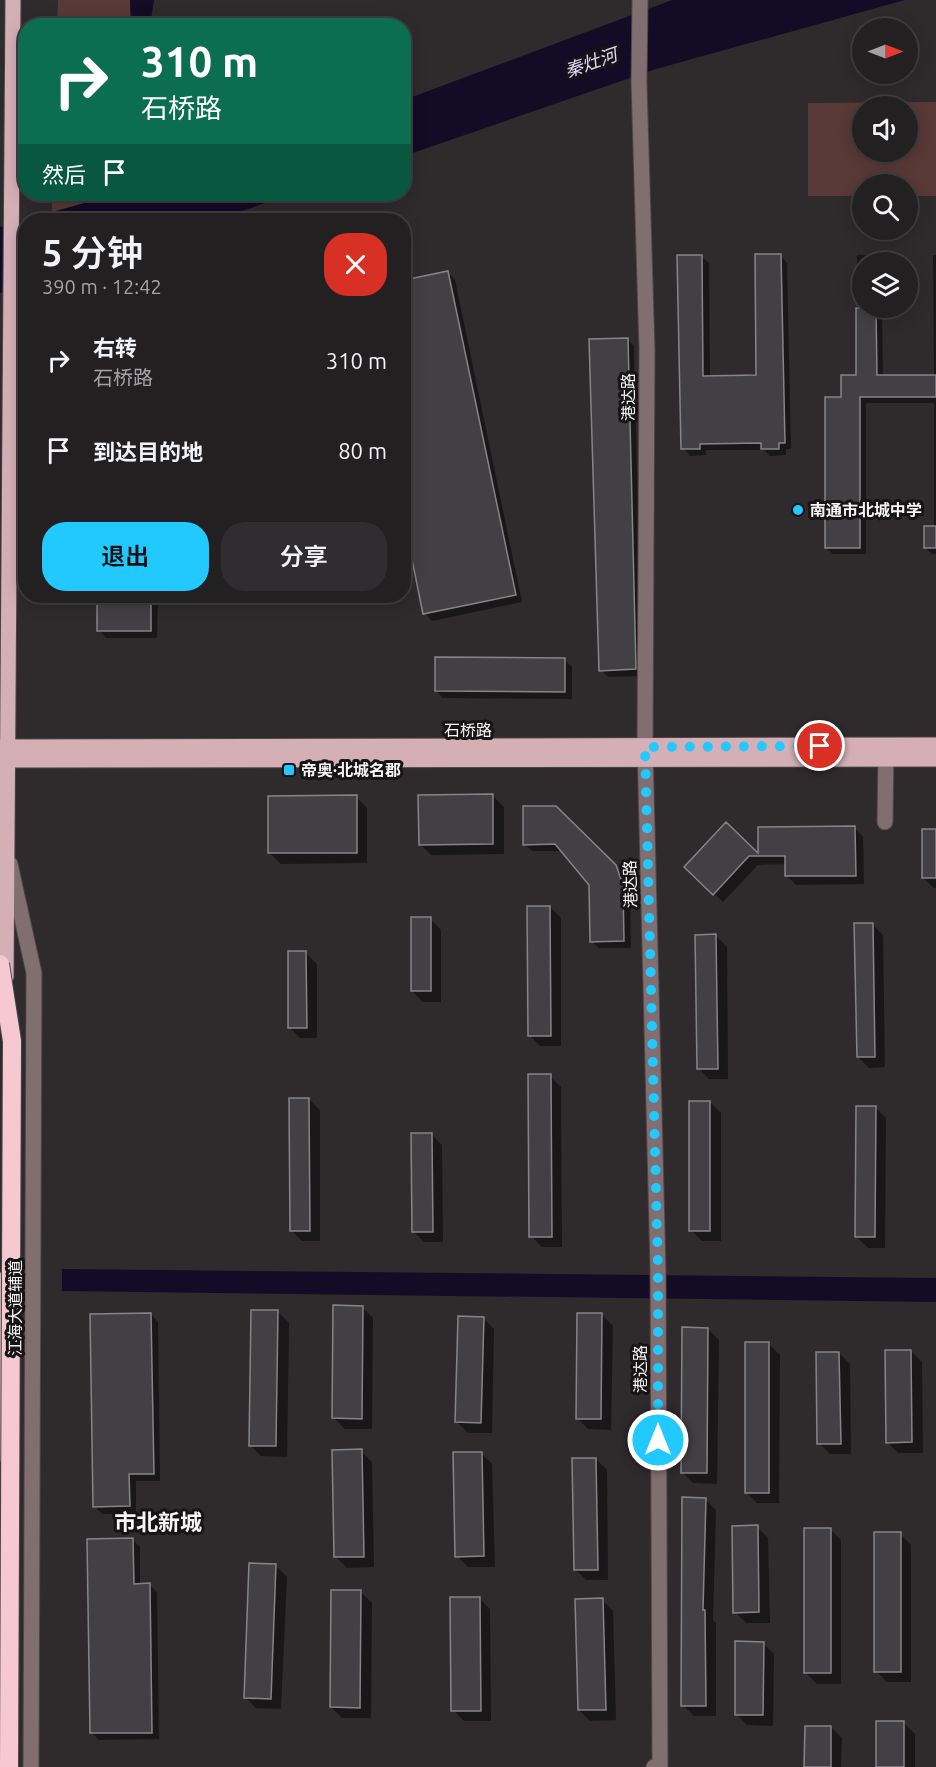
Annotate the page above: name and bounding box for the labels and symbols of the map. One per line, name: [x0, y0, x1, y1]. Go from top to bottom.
north arrow: [852, 18, 918, 84]
water label: 秦灶河: [562, 43, 622, 80]
street label: 港达路: [619, 373, 637, 421]
place label: 南通市北城中学: [810, 501, 922, 519]
marker: 南通市北城中学: [791, 503, 805, 517]
pin: [794, 720, 845, 771]
street label: 石桥路: [444, 721, 492, 739]
place label: 帝奥·北城名郡: [301, 761, 401, 779]
marker: 帝奥·北城名郡: [282, 763, 296, 777]
street label: 港达路: [621, 860, 639, 908]
street label: 江海大道辅道: [6, 1260, 24, 1356]
street label: 港达路: [631, 1345, 649, 1393]
position arrow: [626, 1408, 690, 1472]
district label: 市北新城: [114, 1509, 202, 1534]

